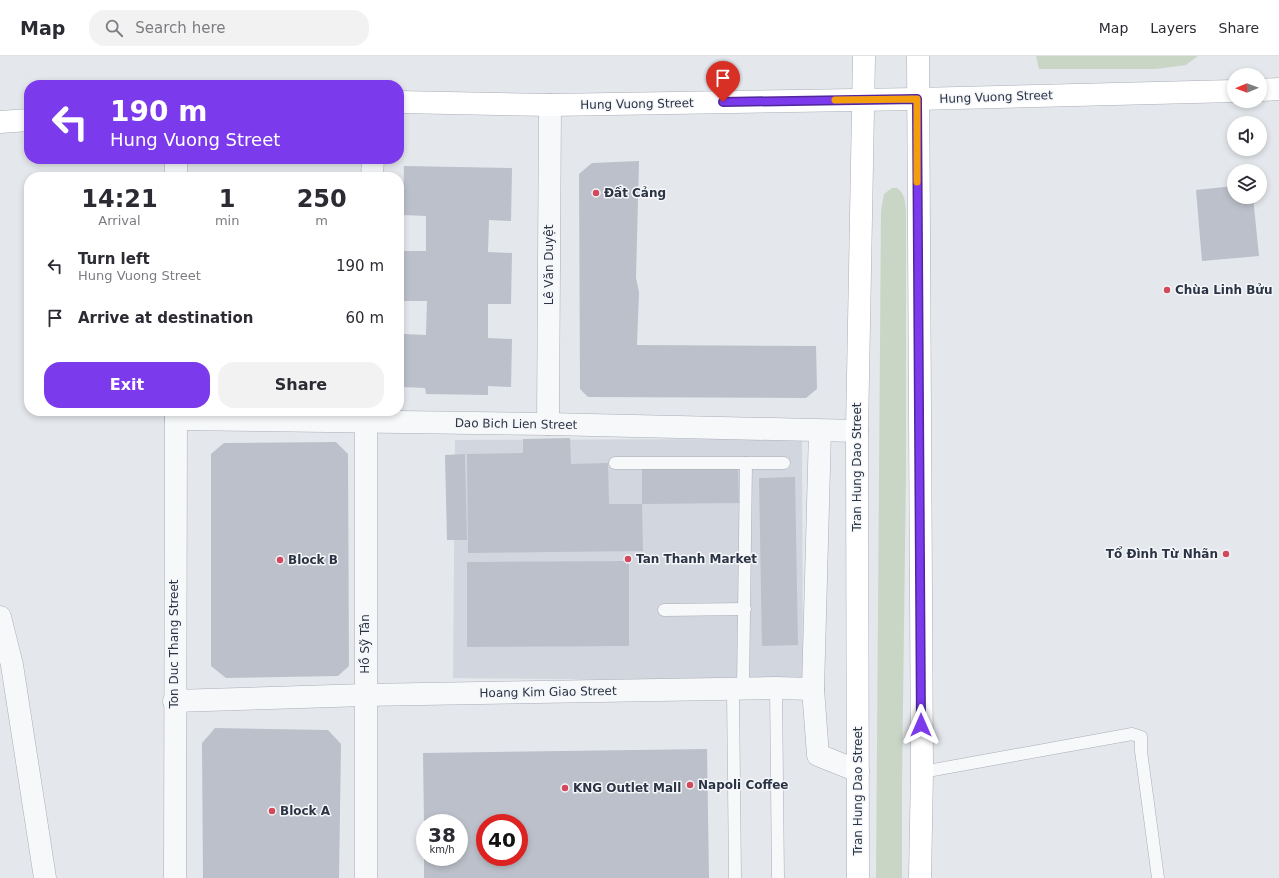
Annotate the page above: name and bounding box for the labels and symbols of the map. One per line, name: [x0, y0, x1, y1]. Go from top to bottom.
pin: [706, 61, 740, 102]
north arrow: [1227, 68, 1267, 108]
street label: Hung Vuong Street: [939, 88, 1053, 106]
street label: Hung Vuong Street: [580, 96, 694, 112]
place label: Đất Cảng: [604, 186, 666, 200]
marker: Đất Cảng: [591, 188, 601, 198]
street label: Lê Văn Duyệt: [542, 224, 556, 305]
place label: Chùa Linh Bửu: [1175, 283, 1272, 297]
marker: Chùa Linh Bửu: [1162, 285, 1172, 295]
street label: Tran Hung Dao Street: [850, 402, 864, 533]
street label: Dao Bich Lien Street: [455, 416, 578, 432]
place label: Tổ Đình Từ Nhãn: [1106, 546, 1218, 561]
marker: Tổ Đình Từ Nhãn: [1221, 549, 1231, 559]
place label: Tan Thanh Market: [636, 552, 757, 566]
place label: Block B: [288, 553, 338, 567]
marker: Tan Thanh Market: [623, 554, 633, 564]
marker: Block B: [275, 555, 285, 565]
street label: Ton Duc Thang Street: [167, 579, 181, 710]
street label: Hồ Sỹ Tân: [358, 614, 372, 674]
street label: Hoang Kim Giao Street: [479, 684, 617, 700]
position arrow: [900, 704, 942, 746]
street label: Tran Hung Dao Street: [851, 726, 865, 857]
place label: Napoli Coffee: [698, 778, 788, 792]
marker: Napoli Coffee: [685, 780, 695, 790]
place label: KNG Outlet Mall: [573, 781, 681, 795]
marker: KNG Outlet Mall: [560, 783, 570, 793]
place label: Block A: [280, 804, 331, 818]
marker: Block A: [267, 806, 277, 816]
speed limit sign: 40: [476, 814, 528, 866]

